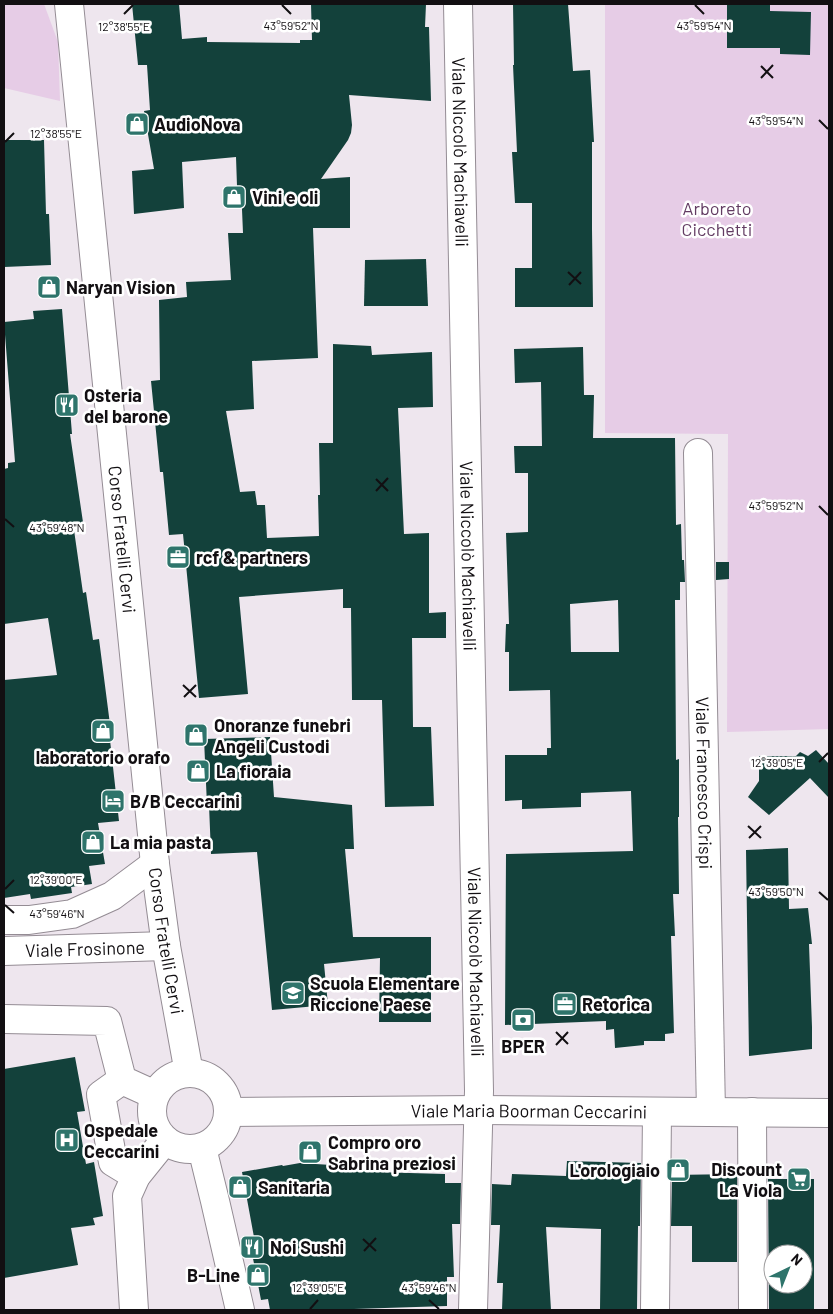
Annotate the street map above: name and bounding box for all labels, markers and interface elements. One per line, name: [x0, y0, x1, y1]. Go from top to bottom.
text: 43°59'52"N: [263, 18, 319, 32]
text: 43°59'54"N: [676, 18, 732, 32]
text: 12°38'55"E: [98, 19, 150, 33]
street label: Viale Niccolò Machiavelli: [448, 57, 474, 247]
shop icon: AudioNova: [124, 111, 150, 137]
place label: AudioNova: [154, 113, 241, 135]
text: 43°59'54"N: [748, 113, 804, 127]
text: 12°38'55"E: [30, 126, 82, 140]
shop icon: Vini e oli: [221, 184, 247, 210]
place label: Vini e oli: [252, 186, 318, 208]
park label: Arboreto Cicchetti: [682, 197, 752, 240]
shop icon: Naryan Vision: [36, 274, 62, 300]
place label: Naryan Vision: [66, 276, 175, 298]
place label: Osteria del barone: [84, 384, 168, 427]
restaurant icon: Osteria del barone: [54, 392, 80, 418]
street label: Viale Niccolò Machiavelli: [456, 461, 481, 651]
street label: Corso Fratelli Cervi: [104, 465, 141, 614]
text: 43°59'52"N: [748, 498, 804, 512]
text: 43°59'48"N: [29, 520, 85, 534]
office icon: rcf & partners: [165, 544, 191, 570]
place label: rcf & partners: [196, 546, 308, 568]
street label: Viale Francesco Crispi: [692, 696, 717, 869]
place label: Onoranze funebri Angeli Custodi: [214, 714, 351, 757]
shop icon: laboratorio orafo: [90, 718, 116, 744]
shop icon: Onoranze funebri Angeli Custodi: [183, 722, 209, 748]
place label: laboratorio orafo: [36, 746, 170, 768]
text: 12°39'05"E: [751, 755, 803, 769]
shop icon: La fioraia: [185, 758, 211, 784]
place label: La fioraia: [216, 760, 291, 782]
hotel icon: B/B Ceccarini: [100, 788, 126, 814]
place label: B/B Ceccarini: [130, 790, 240, 812]
shop icon: La mia pasta: [80, 829, 106, 855]
place label: La mia pasta: [110, 831, 211, 853]
street label: Corso Fratelli Cervi: [145, 866, 189, 1016]
street label: Viale Niccolò Machiavelli: [464, 867, 489, 1057]
text: 12°39'00"E: [29, 872, 83, 886]
text: 43°59'50"N: [748, 884, 804, 898]
text: 43°59'46"N: [29, 906, 85, 920]
street label: Viale Frosinone: [25, 936, 145, 961]
place label: Scuola Elementare Riccione Paese: [310, 972, 460, 1015]
school or university icon: Scuola Elementare Riccione Paese: [280, 980, 306, 1006]
office icon: Retorica: [552, 991, 578, 1017]
place label: Retorica: [582, 993, 650, 1015]
bank icon: BPER: [510, 1007, 536, 1033]
place label: BPER: [501, 1035, 545, 1057]
street label: Viale Maria Boorman Ceccarini: [411, 1099, 647, 1122]
place label: Ospedale Ceccarini: [84, 1119, 159, 1162]
hospital icon: Ospedale Ceccarini: [54, 1127, 80, 1153]
place label: Compro oro Sabrina preziosi: [328, 1131, 456, 1174]
shop icon: Compro oro Sabrina preziosi: [297, 1139, 323, 1165]
shop icon: L'orologiaio: [665, 1157, 691, 1183]
place label: Discount La Viola: [711, 1158, 782, 1201]
place label: L'orologiaio: [570, 1159, 660, 1181]
supermarket icon: Discount La Viola: [786, 1166, 812, 1192]
shop icon: Sanitaria: [227, 1174, 253, 1200]
place label: Sanitaria: [258, 1176, 330, 1198]
restaurant icon: Noi Sushi: [239, 1234, 265, 1260]
place label: Noi Sushi: [270, 1236, 344, 1258]
north arrow: [763, 1244, 813, 1294]
text: N: [788, 1250, 806, 1269]
shop icon: B-Line: [245, 1262, 271, 1288]
place label: B-Line: [187, 1264, 240, 1286]
text: 12°39'05"E: [292, 1280, 344, 1294]
text: 43°59'46"N: [401, 1280, 457, 1294]

